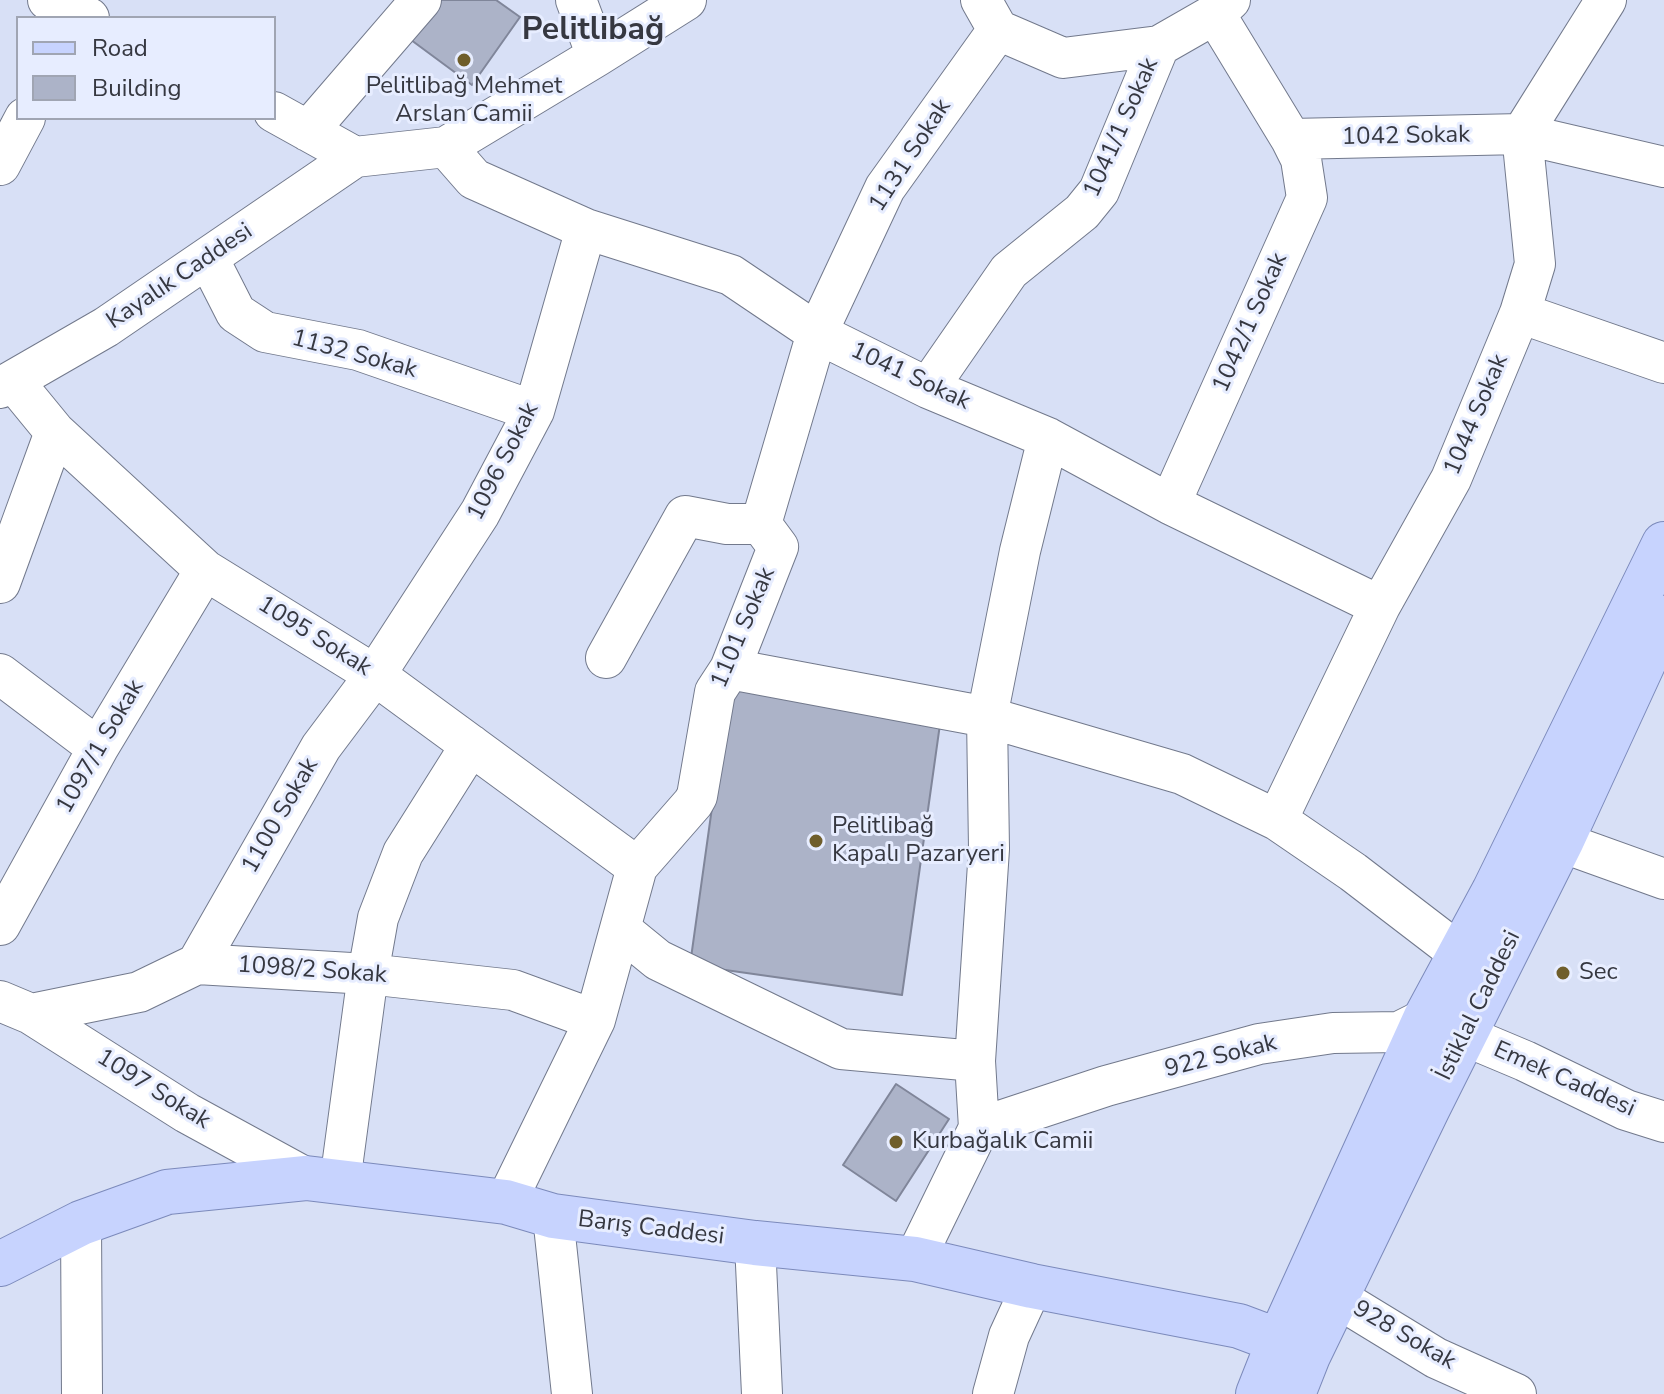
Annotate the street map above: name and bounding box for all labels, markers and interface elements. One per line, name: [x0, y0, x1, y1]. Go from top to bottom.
district label: Pelitlibağ: [522, 12, 664, 50]
legend: [16, 16, 276, 120]
text: Road: [92, 32, 148, 64]
marker: Pelitlibağ Mehmet Arslan Camii: [455, 51, 473, 69]
street label: 1041/1 Sokak: [1078, 54, 1166, 202]
text: Building: [92, 72, 182, 104]
place label: Pelitlibağ Mehmet Arslan Camii: [366, 73, 562, 129]
street label: 1131 Sokak: [864, 94, 958, 218]
street label: 1042 Sokak: [1342, 121, 1470, 153]
street label: Kayalık Caddesi: [102, 218, 258, 336]
street label: 1042/1 Sokak: [1207, 249, 1295, 397]
street label: 1132 Sokak: [288, 324, 420, 386]
street label: 1041 Sokak: [846, 337, 974, 417]
street label: 1044 Sokak: [1439, 350, 1515, 480]
street label: 1096 Sokak: [462, 398, 546, 526]
street label: 1101 Sokak: [706, 563, 782, 693]
street label: 1095 Sokak: [252, 591, 376, 683]
street label: 1097/1 Sokak: [51, 675, 151, 819]
street label: 1100 Sokak: [236, 753, 326, 879]
place label: Pelitlibağ Kapalı Pazaryeri: [832, 813, 1005, 869]
marker: Pelitlibağ Kapalı Pazaryeri: [807, 832, 825, 850]
street label: İstiklal Caddesi: [1430, 926, 1528, 1086]
street label: 1098/2 Sokak: [236, 951, 388, 991]
place label: Sec: [1579, 959, 1618, 987]
marker: Sec: [1554, 964, 1572, 982]
street label: 922 Sokak: [1162, 1029, 1280, 1085]
street label: Emek Caddesi: [1489, 1036, 1639, 1124]
street label: 1097 Sokak: [91, 1044, 215, 1136]
place label: Kurbağalık Camii: [912, 1128, 1093, 1156]
marker: Kurbağalık Camii: [887, 1133, 905, 1151]
street label: Barış Caddesi: [576, 1206, 726, 1252]
street label: 928 Sokak: [1347, 1295, 1461, 1377]

